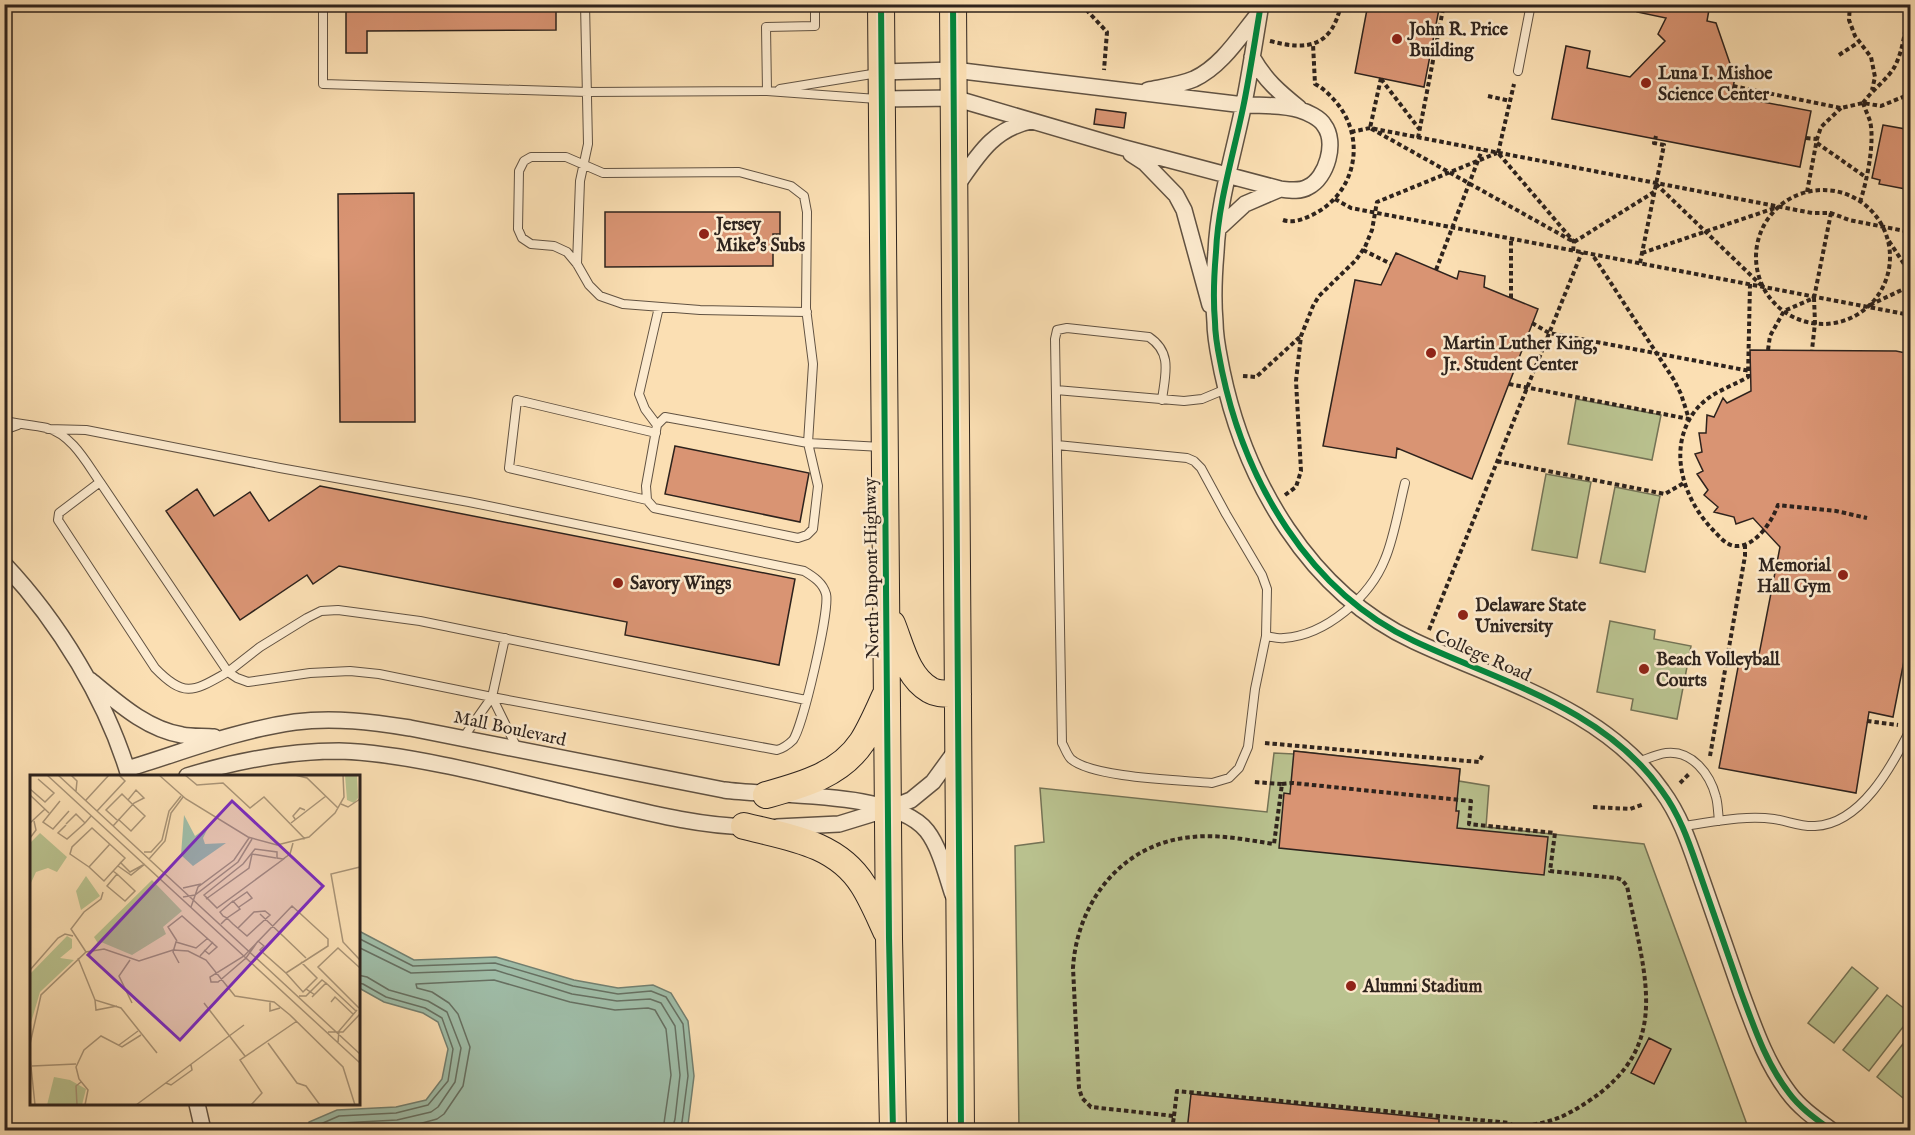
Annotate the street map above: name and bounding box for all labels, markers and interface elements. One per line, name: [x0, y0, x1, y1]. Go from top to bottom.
place label: John R. Price Building: [1407, 19, 1509, 63]
marker: John R. Price Building: [1390, 32, 1404, 46]
place label: Luna I. Mishoe Science Center: [1658, 63, 1773, 107]
marker: Luna I. Mishoe Science Center: [1639, 76, 1653, 90]
place label: Jersey Mike's Subs: [714, 214, 806, 258]
marker: Jersey Mike's Subs: [697, 227, 711, 241]
place label: Martin Luther King, Jr. Student Center: [1441, 333, 1598, 377]
marker: Martin Luther King, Jr. Student Center: [1424, 346, 1438, 360]
street label: North Dupont Highway: [859, 477, 886, 659]
place label: Memorial Hall Gym: [1757, 555, 1832, 599]
marker: Memorial Hall Gym: [1836, 568, 1850, 582]
place label: Savory Wings: [630, 573, 732, 596]
marker: Savory Wings: [611, 576, 625, 590]
place label: Delaware State University: [1474, 595, 1587, 639]
marker: Delaware State University: [1456, 608, 1470, 622]
street label: College Road: [1431, 625, 1535, 688]
place label: Beach Volleyball Courts: [1656, 649, 1781, 693]
marker: Beach Volleyball Courts: [1637, 662, 1651, 676]
street label: Mall Boulevard: [451, 706, 568, 753]
inset map: [30, 775, 360, 1105]
place label: Alumni Stadium: [1362, 976, 1482, 999]
marker: Alumni Stadium: [1344, 979, 1358, 993]

